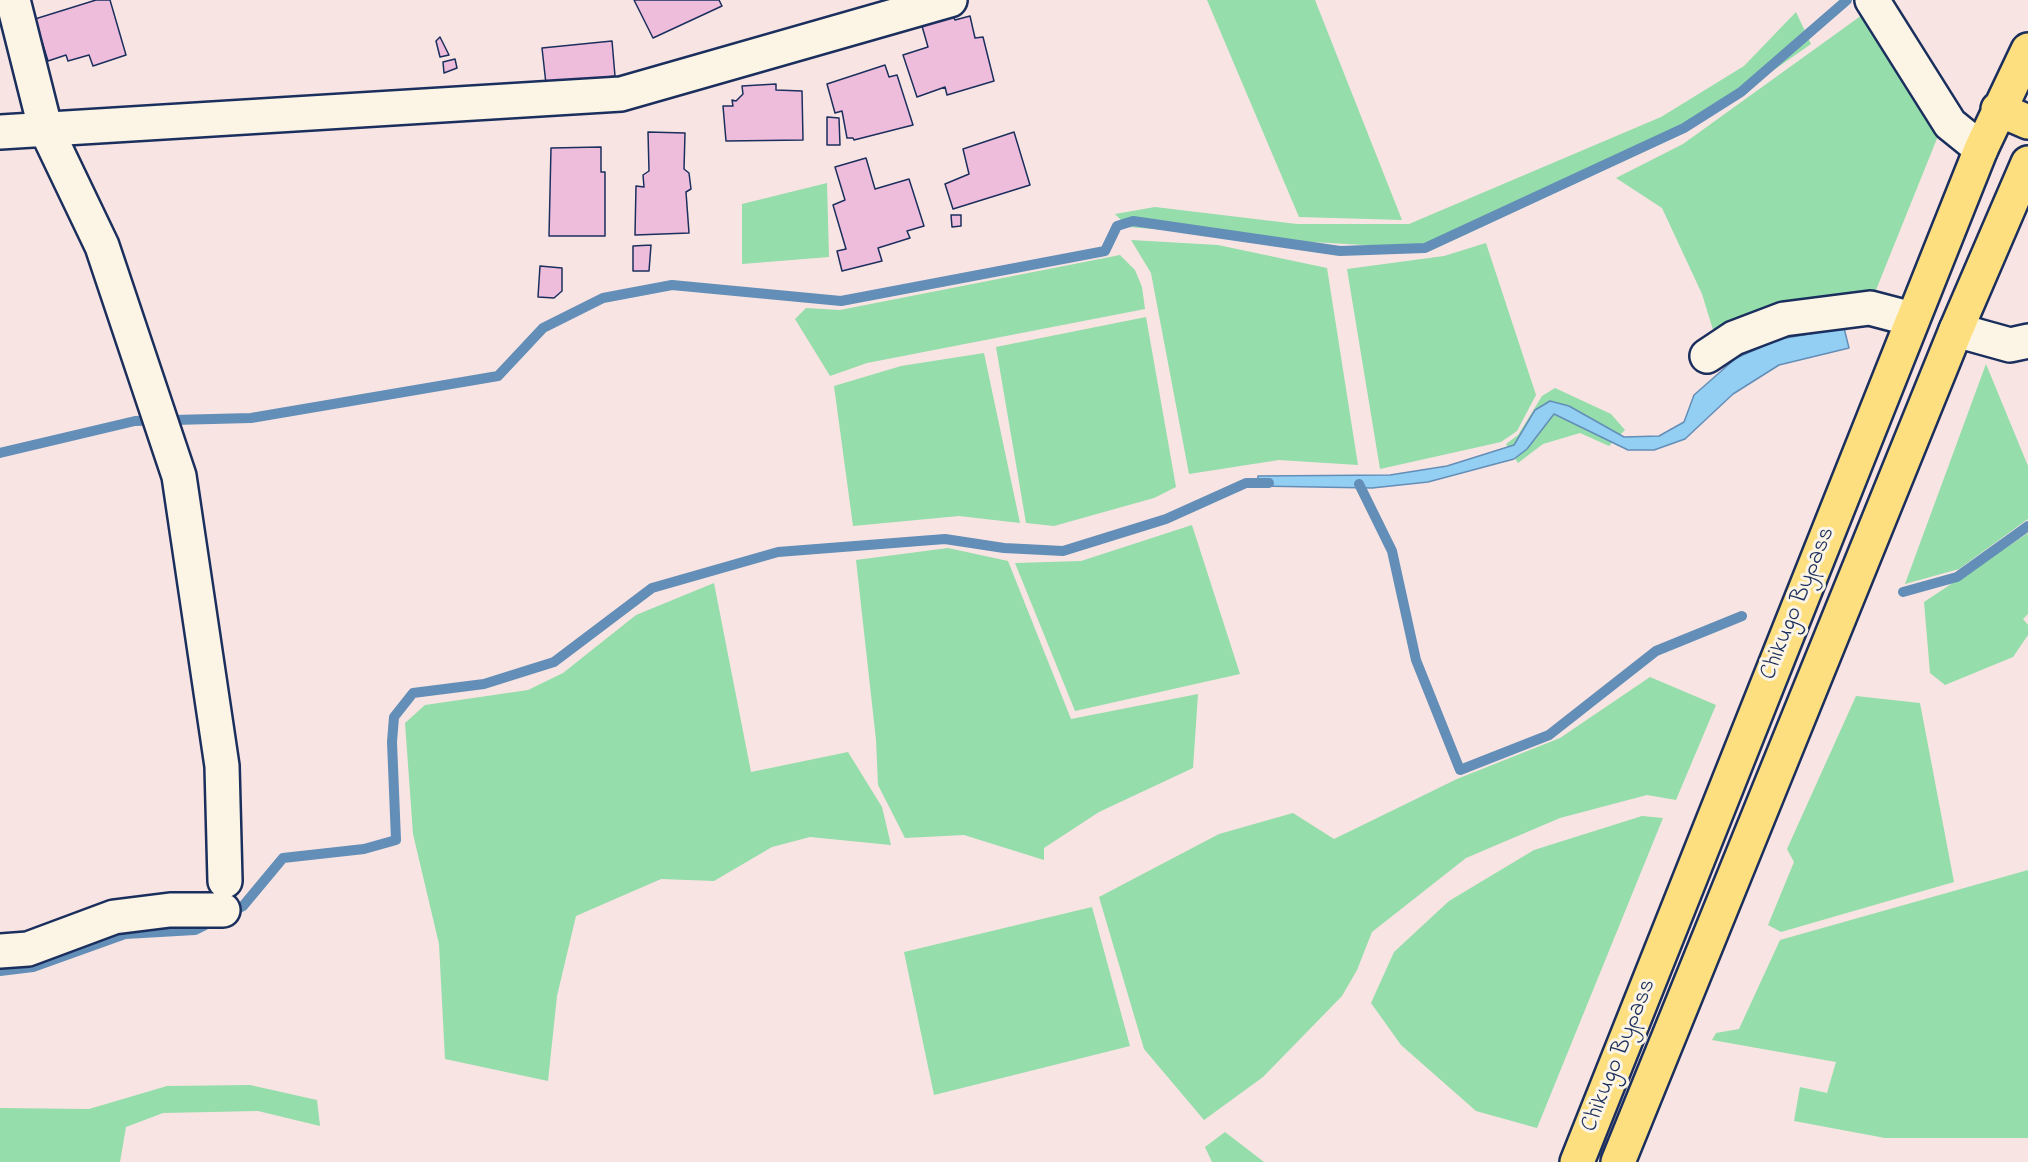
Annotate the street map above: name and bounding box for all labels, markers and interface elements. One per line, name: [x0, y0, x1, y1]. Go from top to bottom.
street label: Chikugo Bypass: [1755, 523, 1843, 685]
street label: Chikugo Bypass: [1576, 975, 1664, 1137]

